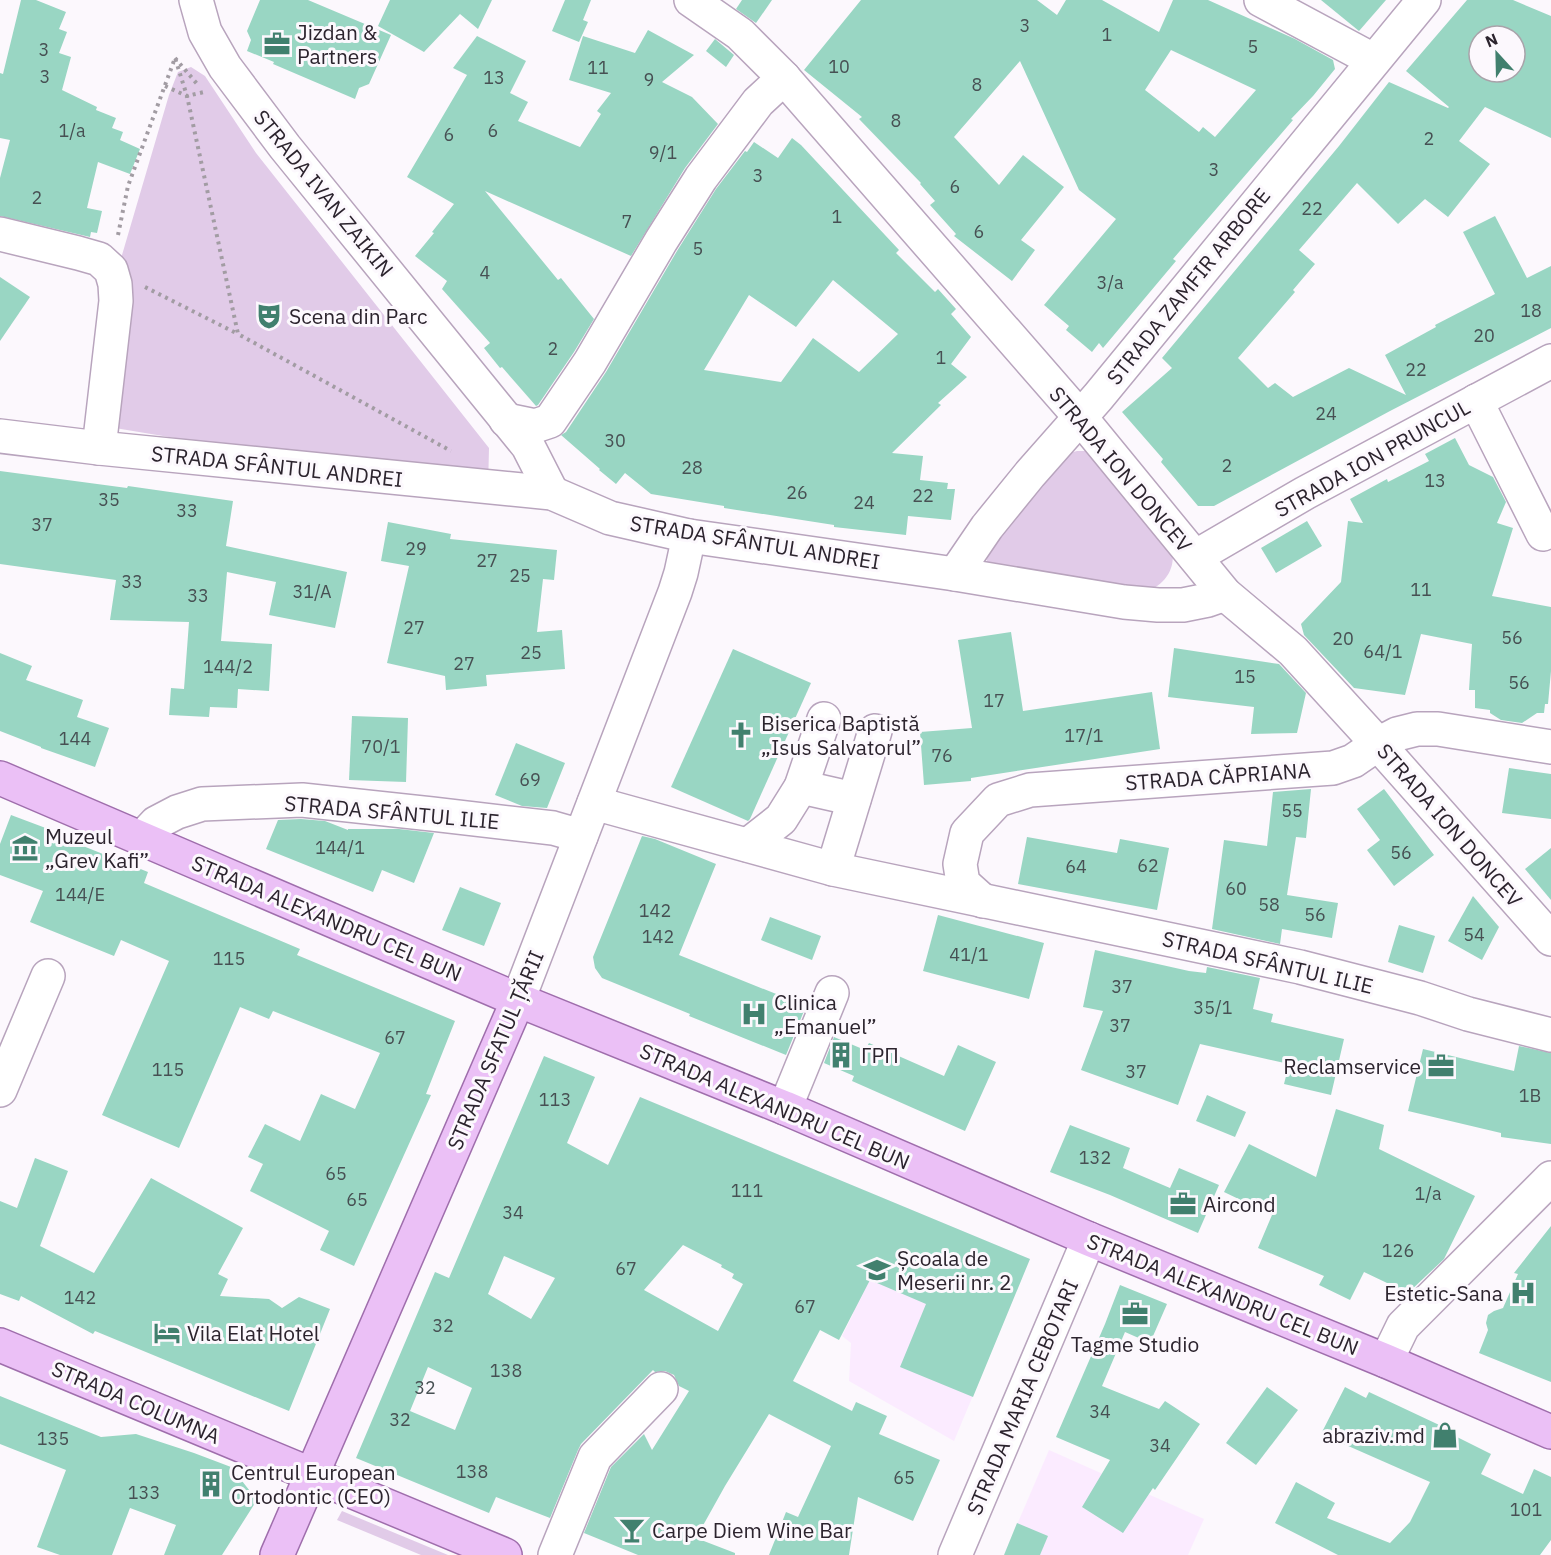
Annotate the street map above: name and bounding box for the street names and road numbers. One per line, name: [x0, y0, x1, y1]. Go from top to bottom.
street label: STRADA IVAN ZAIKIN: [248, 104, 400, 282]
street label: STRADA ZAMFIR ARBORE: [1100, 182, 1276, 390]
street label: STRADA ION DONCEV: [1043, 380, 1199, 558]
street label: STRADA ION PRUNCUL: [1269, 393, 1475, 523]
street label: STRADA SFÂNTUL ANDREI: [150, 439, 404, 493]
street label: STRADA SFÂNTUL ANDREI: [628, 508, 882, 576]
street label: STRADA ION DONCEV: [1371, 737, 1529, 913]
street label: STRADA CĂPRIANA: [1124, 756, 1312, 796]
street label: STRADA SFÂNTUL ILIE: [283, 789, 501, 835]
street label: STRADA ALEXANDRU CEL BUN: [188, 848, 466, 988]
street label: STRADA SFÂNTUL ILIE: [1160, 924, 1376, 1000]
street label: STRADA SFATUL ȚĂRII: [440, 946, 550, 1154]
street label: STRADA ALEXANDRU CEL BUN: [636, 1036, 914, 1176]
street label: STRADA ALEXANDRU CEL BUN: [1083, 1227, 1363, 1361]
street label: STRADA MARIA CEBOTARI: [960, 1275, 1084, 1519]
street label: STRADA COLUMNA: [48, 1354, 224, 1450]

